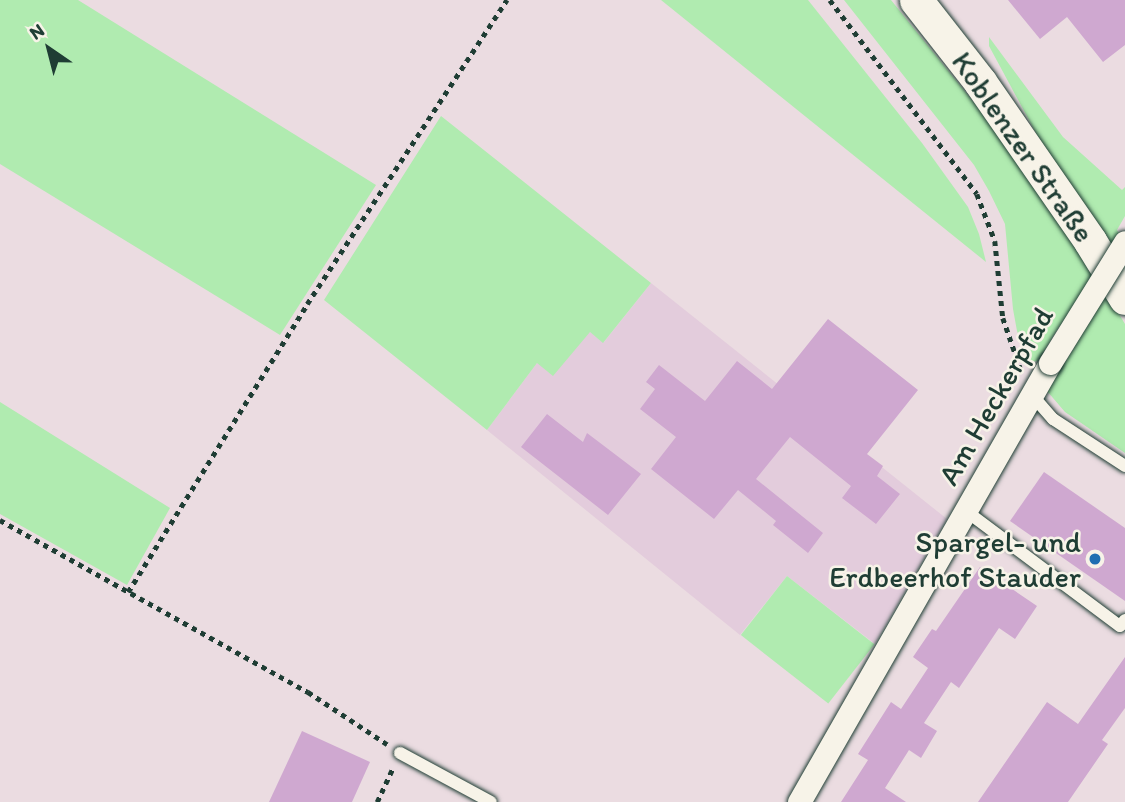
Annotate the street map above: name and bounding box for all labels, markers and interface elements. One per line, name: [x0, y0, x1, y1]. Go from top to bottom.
north arrow: [14, 14, 84, 84]
text: N: [25, 18, 49, 44]
street label: Koblenzer Straße: [944, 45, 1102, 249]
street label: Am Heckerpfad: [930, 300, 1062, 492]
place label: Spargel- und Erdbeerhof Stauder: [829, 524, 1081, 594]
marker: Spargel- und Erdbeerhof Stauder: [1087, 551, 1103, 567]

